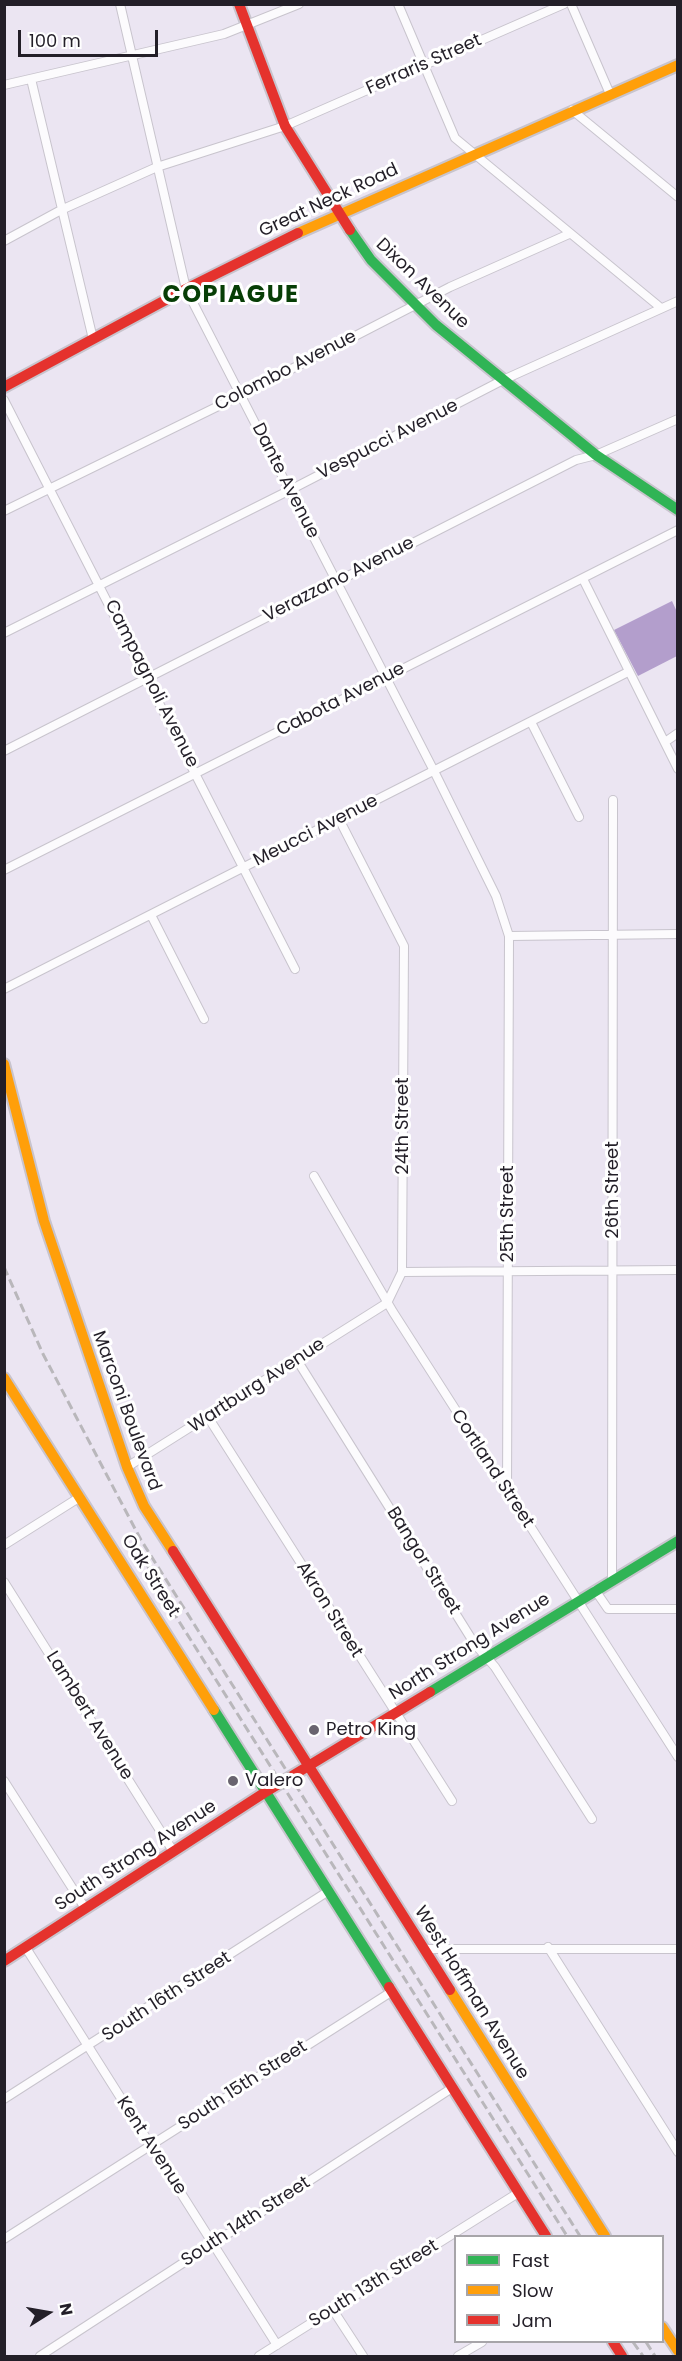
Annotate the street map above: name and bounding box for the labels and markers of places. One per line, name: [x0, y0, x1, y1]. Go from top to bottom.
place label: Petro King: [326, 1719, 416, 1741]
marker: Petro King: [307, 1723, 321, 1737]
place label: Valero: [245, 1770, 303, 1792]
marker: Valero: [226, 1774, 240, 1788]

